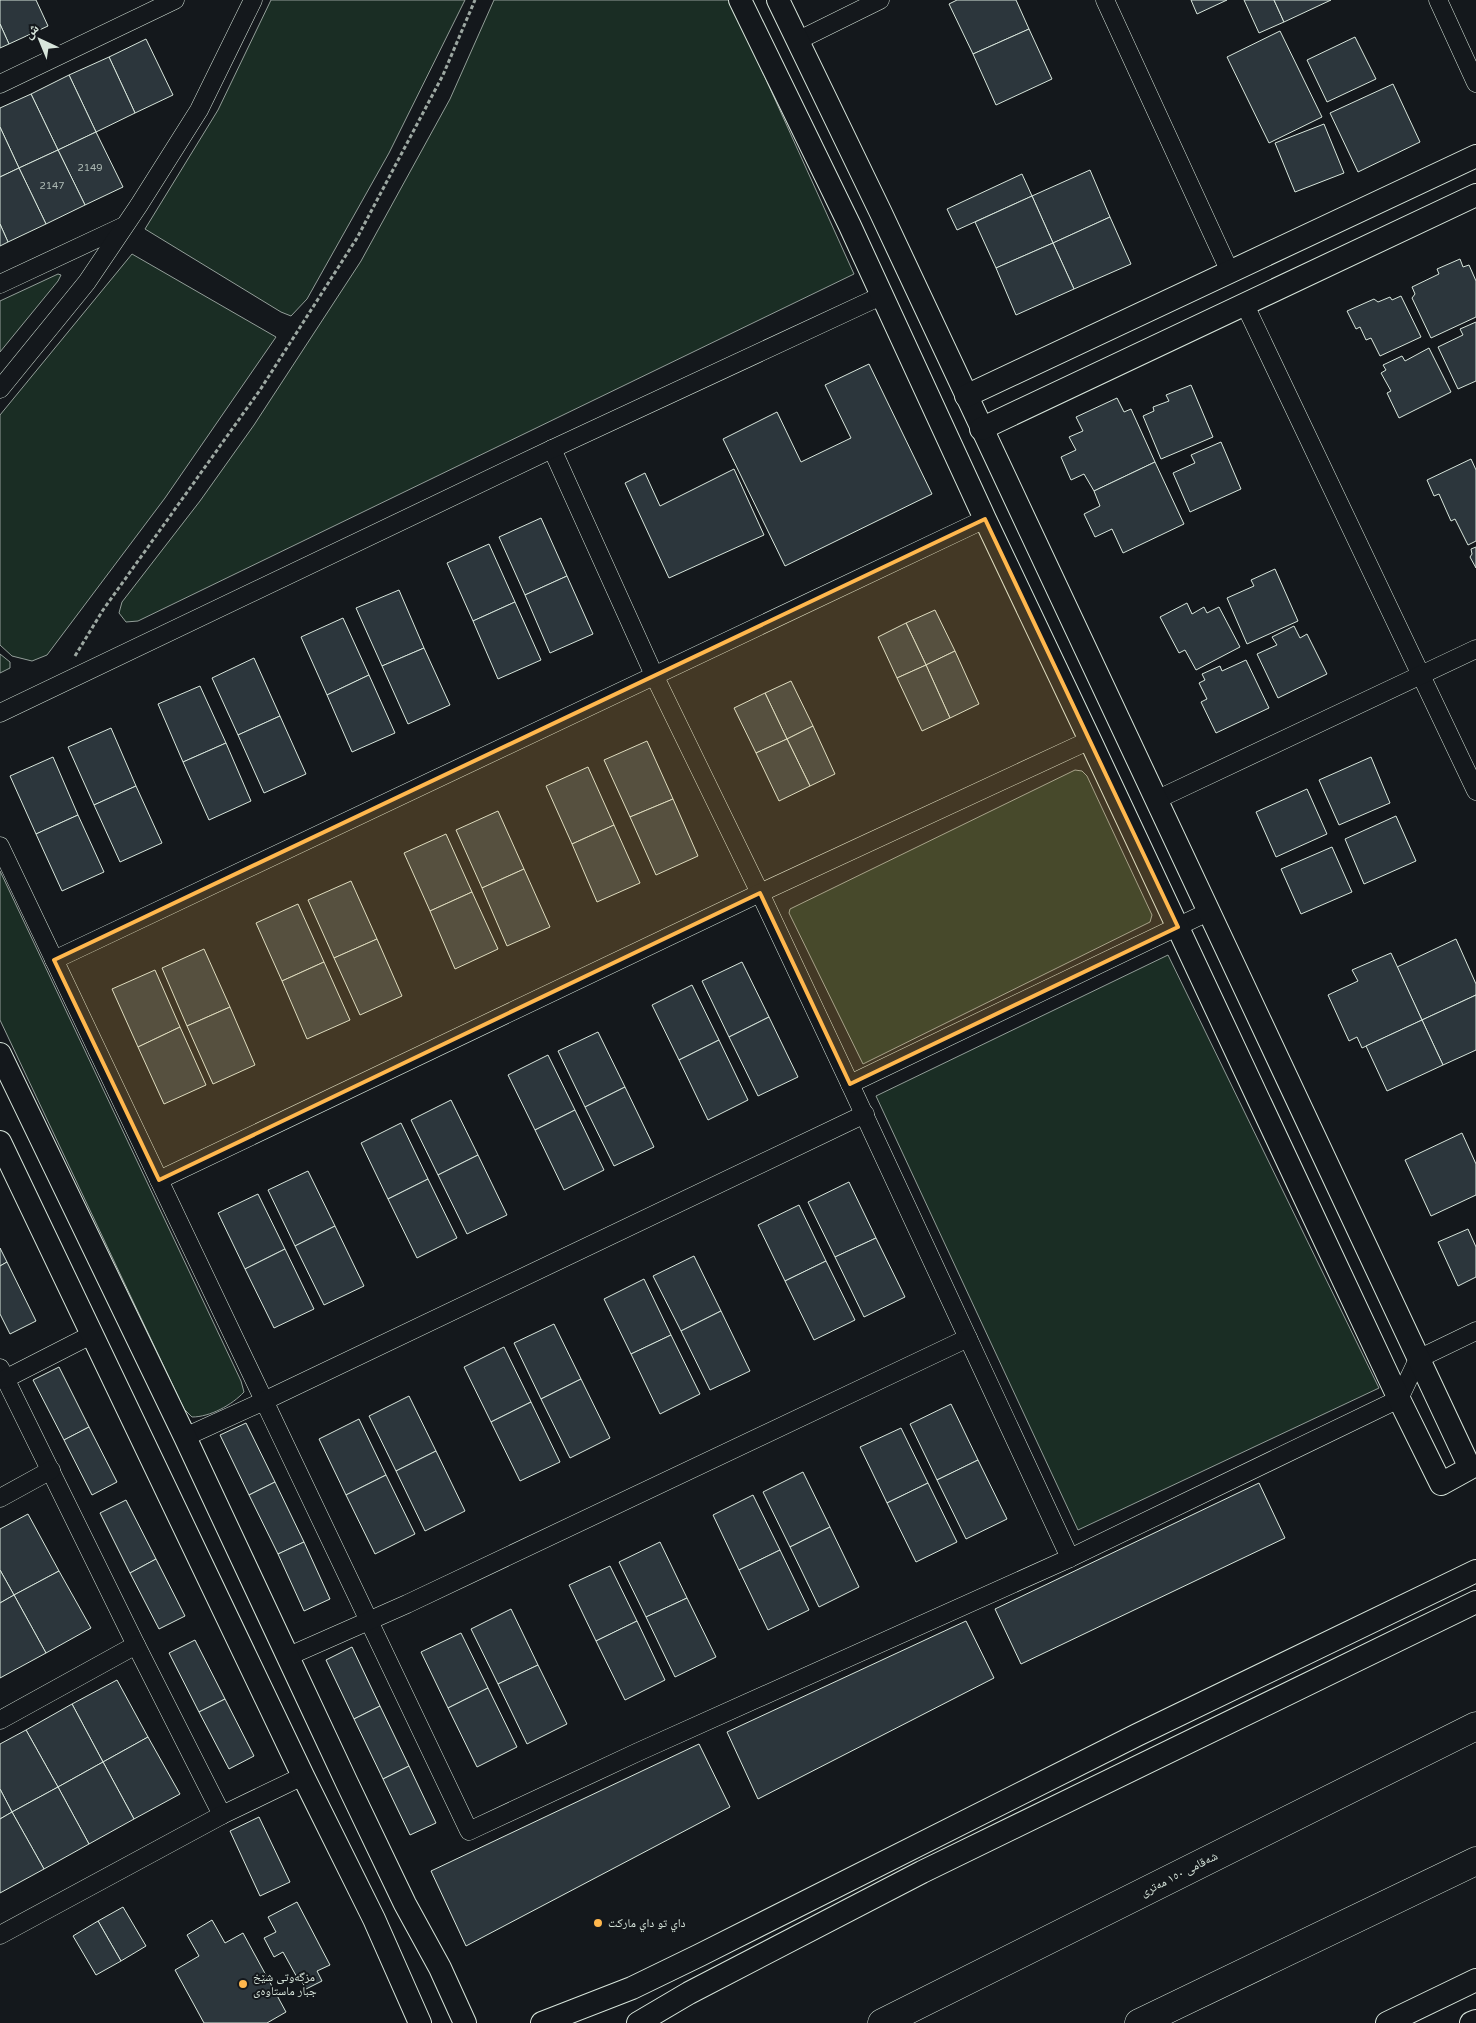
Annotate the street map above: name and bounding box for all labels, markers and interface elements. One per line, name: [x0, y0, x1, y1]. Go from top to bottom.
north arrow: [15, 15, 65, 65]
text: ش: [20, 20, 43, 42]
house number: 2149: [77, 162, 103, 174]
house number: 2147: [39, 180, 65, 192]
street label: شەقامی ١٥٠ مەتری: [1138, 1848, 1220, 1899]
place label: داي تو داي ماركت: [608, 1916, 686, 1933]
marker: داي تو داي ماركت: [592, 1917, 604, 1929]
place label: مزگەوتی شێخ جبار ماستاوەی: [253, 1970, 317, 1998]
marker: مزگەوتی شێخ جبار ماستاوەی: [237, 1978, 249, 1990]

